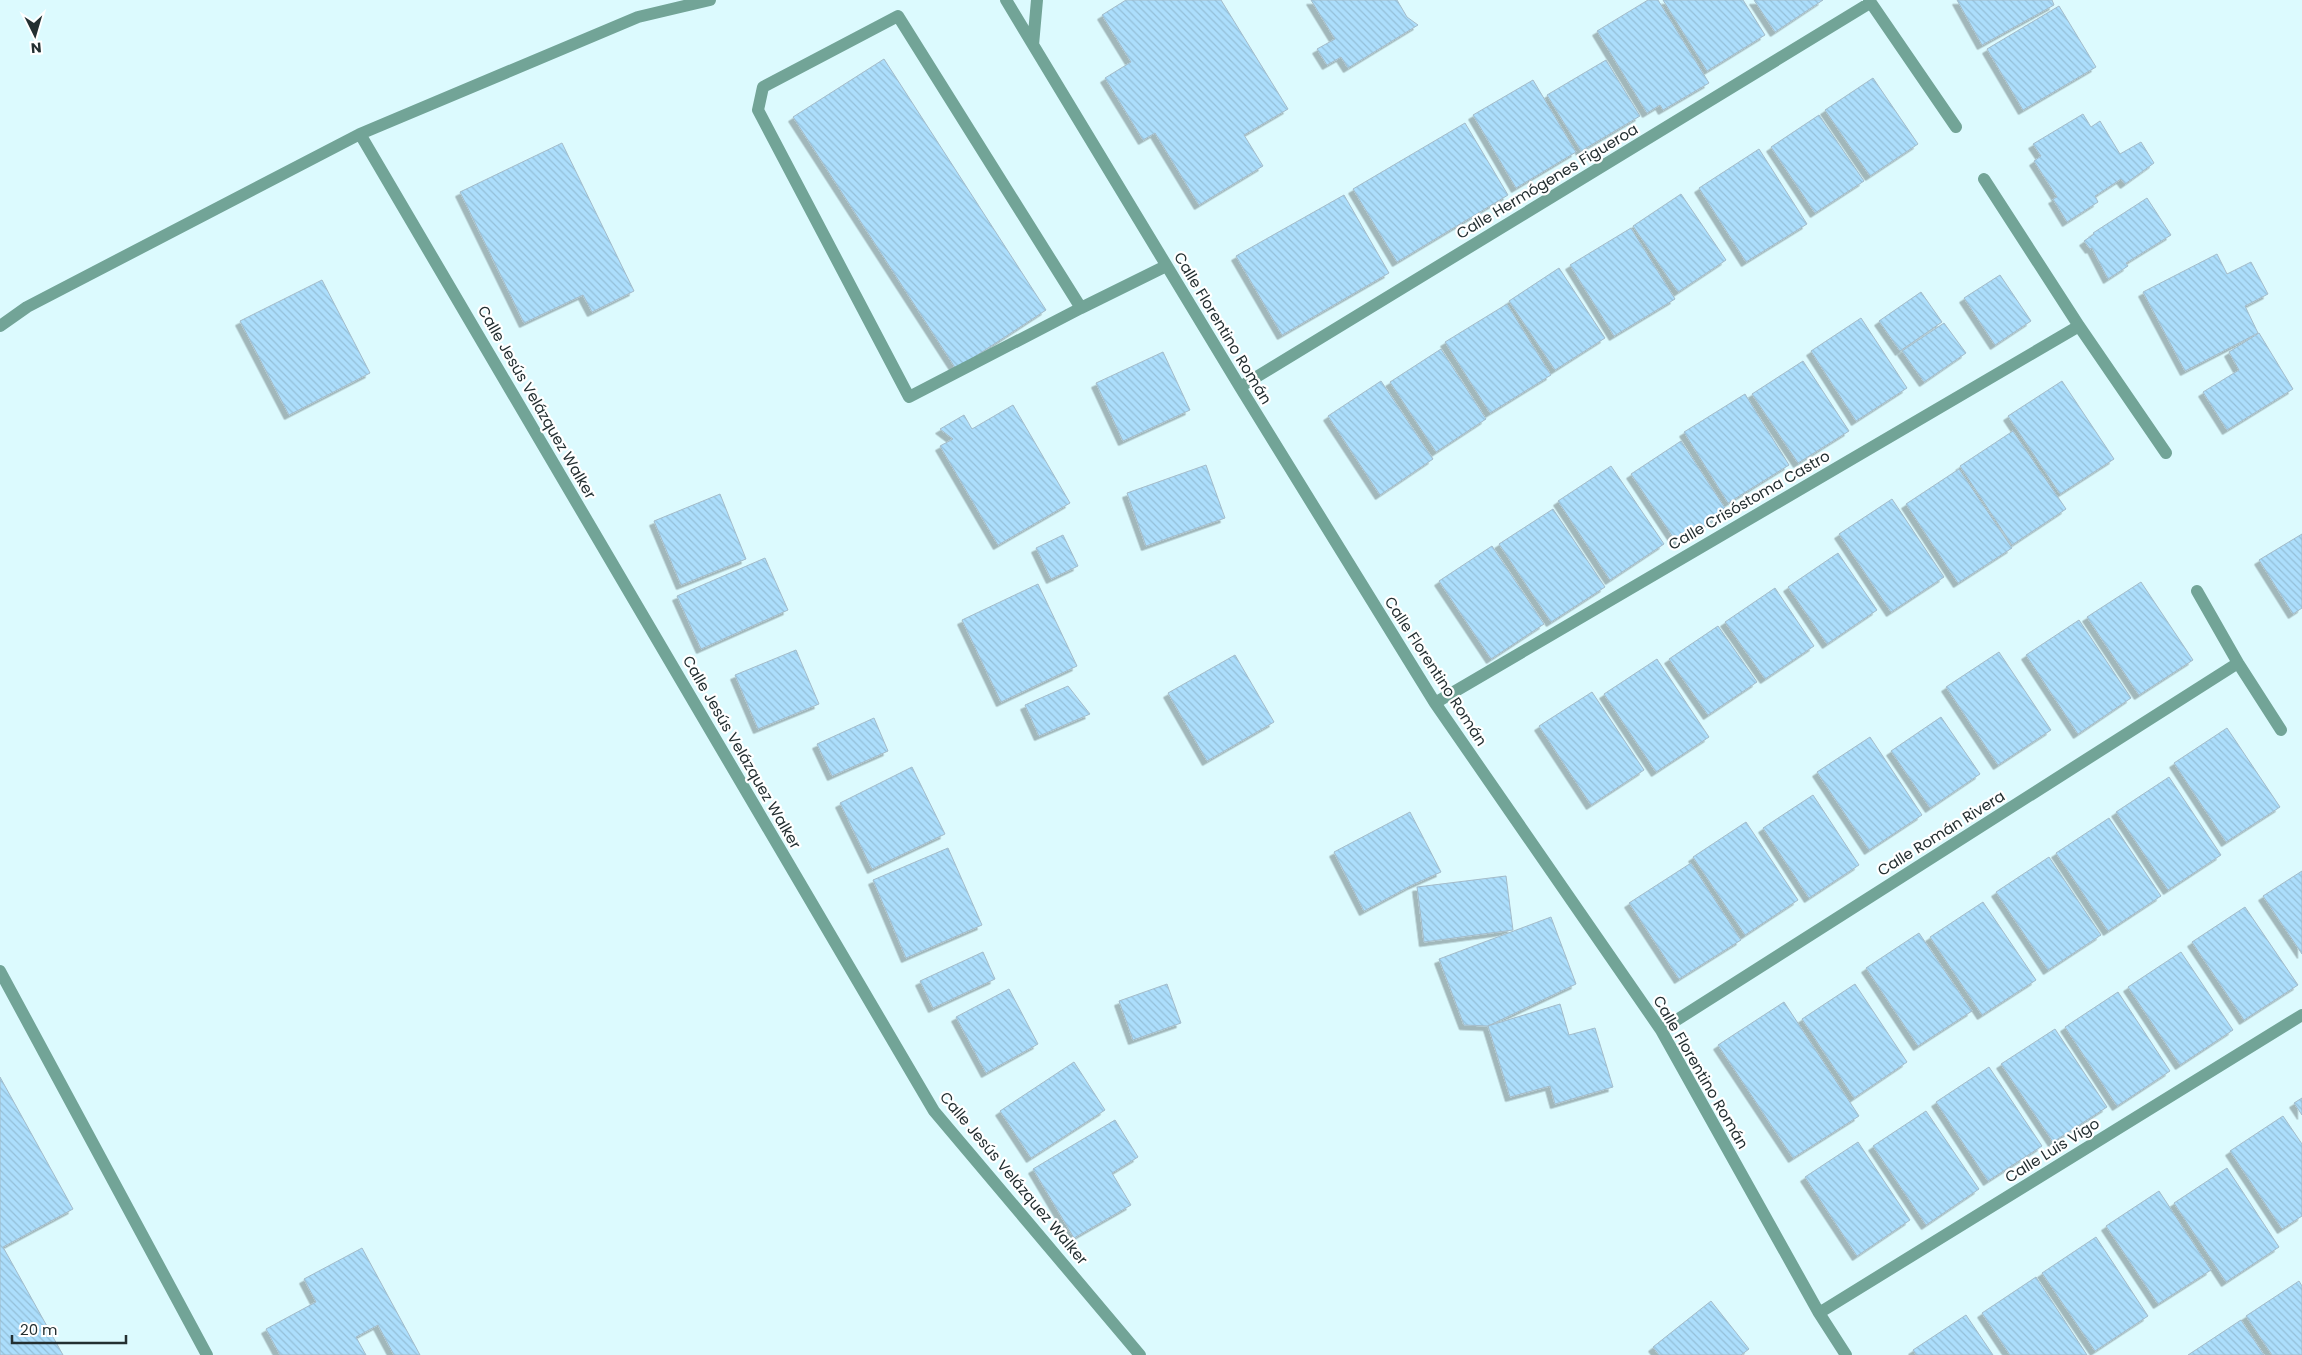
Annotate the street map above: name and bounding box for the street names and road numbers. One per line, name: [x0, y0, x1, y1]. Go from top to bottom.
street label: Calle Hermógenes Figueroa: [1452, 118, 1642, 244]
street label: Calle Florentino Román: [1169, 248, 1277, 408]
street label: Calle Jesús Velázquez Walker: [473, 301, 601, 503]
street label: Calle Crisóstoma Castro: [1664, 445, 1834, 555]
street label: Calle Florentino Román: [1380, 592, 1492, 750]
street label: Calle Jesús Velázquez Walker: [678, 651, 806, 853]
street label: Calle Román Rivera: [1873, 785, 2009, 881]
street label: Calle Florentino Román: [1648, 991, 1754, 1153]
street label: Calle Jesús Velázquez Walker: [935, 1087, 1093, 1269]
street label: Calle Luis Vigo: [2001, 1113, 2103, 1187]

